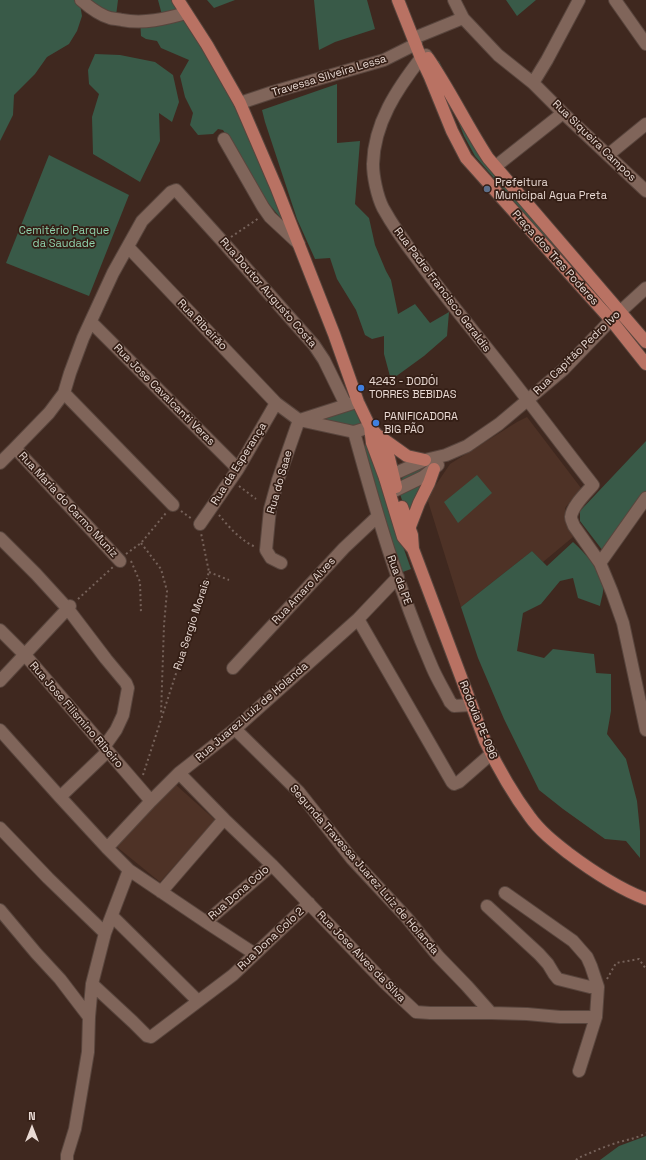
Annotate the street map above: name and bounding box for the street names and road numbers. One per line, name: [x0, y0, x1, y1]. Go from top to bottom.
street label: Travessa Silveira Lessa: [270, 52, 388, 100]
street label: Rua Siqueira Campos: [550, 98, 638, 184]
street label: Praça dos Tres Poderes: [509, 208, 601, 308]
street label: Rua Padre Francisco Geraldis: [391, 225, 493, 355]
street label: Rua Doutor Augusto Costa: [217, 236, 319, 350]
street label: Rua Ribeirão: [174, 297, 230, 353]
street label: Rua Capitão Pedro Ivo: [531, 308, 623, 398]
street label: Rua Jose Cavalcanti Veras: [111, 342, 217, 448]
street label: Rua da Esperança: [208, 420, 270, 508]
street label: Rua do Saae: [265, 449, 295, 515]
street label: Rua Maria do Carmo Muniz: [16, 450, 120, 560]
street label: Rua da PE: [384, 553, 414, 607]
street label: Rua Amaro Alves: [270, 555, 338, 627]
street label: Rua Sergio Morais: [171, 578, 213, 672]
street label: Rua Jose Filismino Ribeiro: [26, 659, 126, 771]
street label: Rua Juarez Luiz de Holanda: [193, 660, 311, 764]
street label: Rodovia PE-096: [456, 679, 500, 761]
street label: Segunda Travessa Juarez Luiz de Holanda: [287, 783, 441, 957]
street label: Rua Dona Colo: [206, 863, 272, 923]
street label: Rua Dona Colo 2: [235, 905, 307, 973]
street label: Rua Jose Alves da Silva: [314, 909, 408, 1005]

